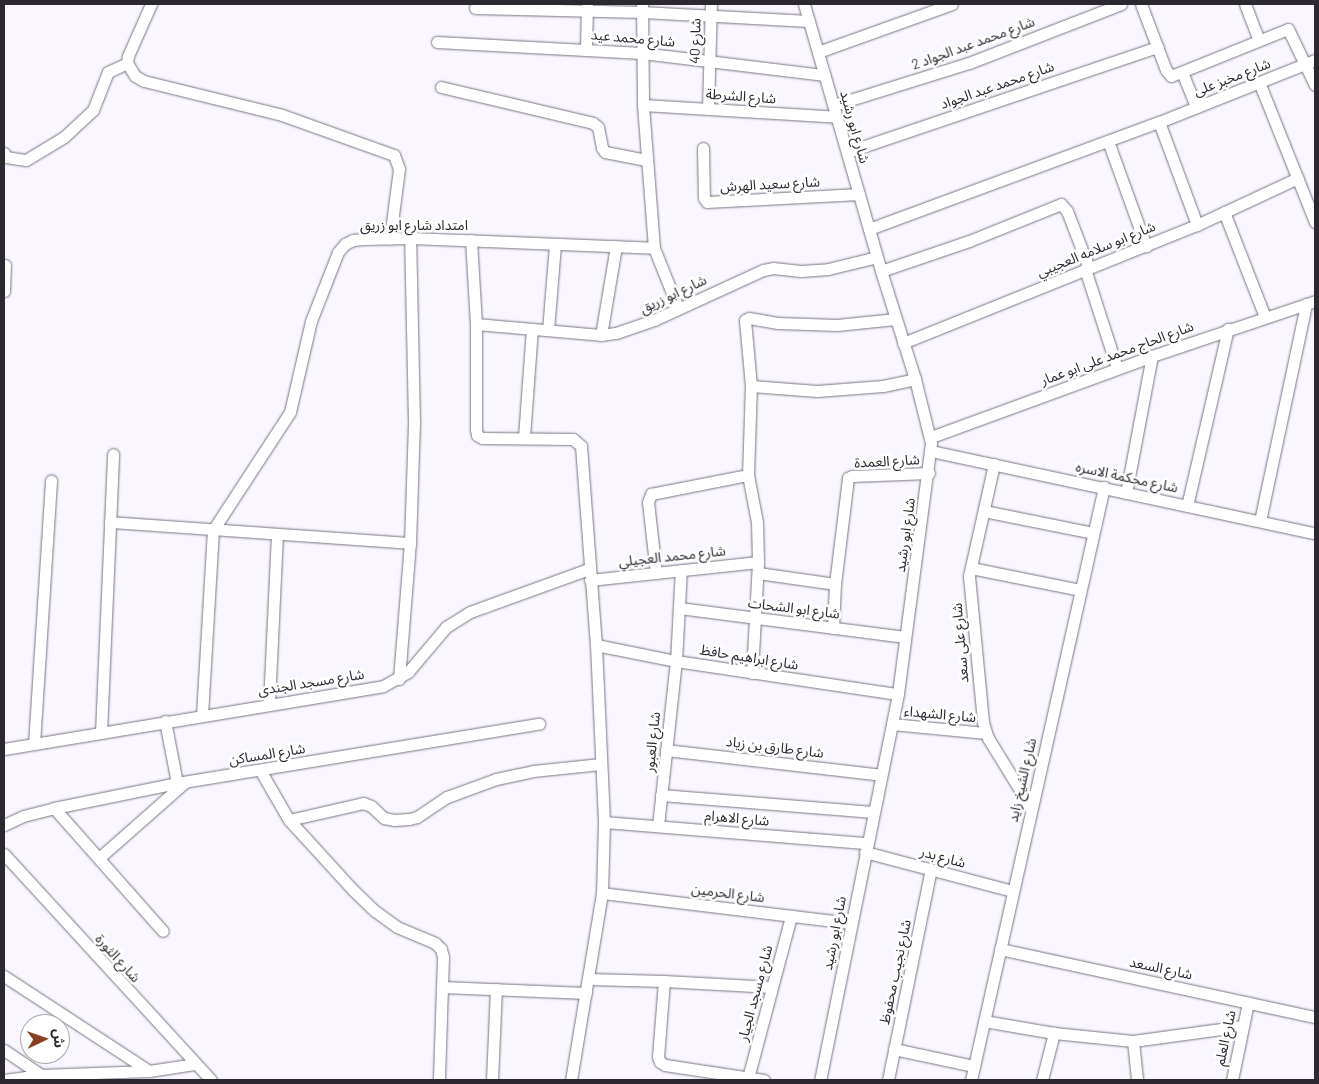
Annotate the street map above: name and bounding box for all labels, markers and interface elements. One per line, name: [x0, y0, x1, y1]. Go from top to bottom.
street label: شارع محمد عبد الجواد 2: [909, 13, 1037, 73]
street label: شارع 40: [686, 18, 704, 64]
street label: شارع محمد عيد: [590, 26, 676, 50]
street label: شارع مخبز على: [1191, 55, 1273, 99]
street label: شارع محمد عبد الجواد: [938, 58, 1056, 112]
street label: شارع الشرطة: [705, 85, 777, 107]
street label: شارع ابو رشيد: [837, 89, 873, 165]
street label: شارع سعيد الهرش: [720, 173, 820, 195]
street label: امتداد شارع ابو زريق: [360, 217, 468, 233]
street label: شارع ابو سلامه العجيبي: [1034, 218, 1158, 280]
street label: شارع ابو زريق: [637, 271, 709, 317]
street label: شارع الحاج محمد على ابو عمار: [1038, 317, 1196, 389]
street label: شارع العمدة: [854, 451, 920, 471]
street label: شارع محكمة الاسره: [1074, 458, 1180, 496]
street label: شارع ابو رشيد: [891, 497, 919, 573]
street label: شارع محمد العجيلي: [618, 542, 726, 570]
street label: شارع ابو الشحات: [747, 594, 841, 622]
street label: شارع على سعد: [948, 602, 972, 684]
street label: شارع ابراهيم حافظ: [698, 641, 800, 673]
street label: شارع مسجد الجندى: [257, 665, 365, 699]
street label: شارع الشهداء: [903, 702, 977, 726]
street label: شارع العبور: [640, 711, 664, 773]
street label: شارع طارق بن زياد: [725, 733, 825, 761]
street label: شارع الشيخ زايد: [1004, 736, 1040, 824]
street label: شارع المساكن: [228, 740, 306, 768]
street label: شارع الاهرام: [704, 807, 770, 829]
street label: شارع بدر: [918, 843, 968, 871]
street label: شارع الحرمين: [690, 880, 766, 906]
street label: شارع ابو رشيد: [819, 895, 849, 971]
street label: شارع نجيب محفوظ: [876, 918, 914, 1026]
street label: شارع الثورة: [92, 930, 144, 986]
street label: شارع مسجد الجيار: [734, 943, 776, 1043]
street label: شارع السعد: [1128, 953, 1194, 983]
street label: شارع العلم: [1211, 1009, 1239, 1067]
north arrow: [20, 1014, 70, 1064]
text: ش: [50, 1028, 68, 1048]

